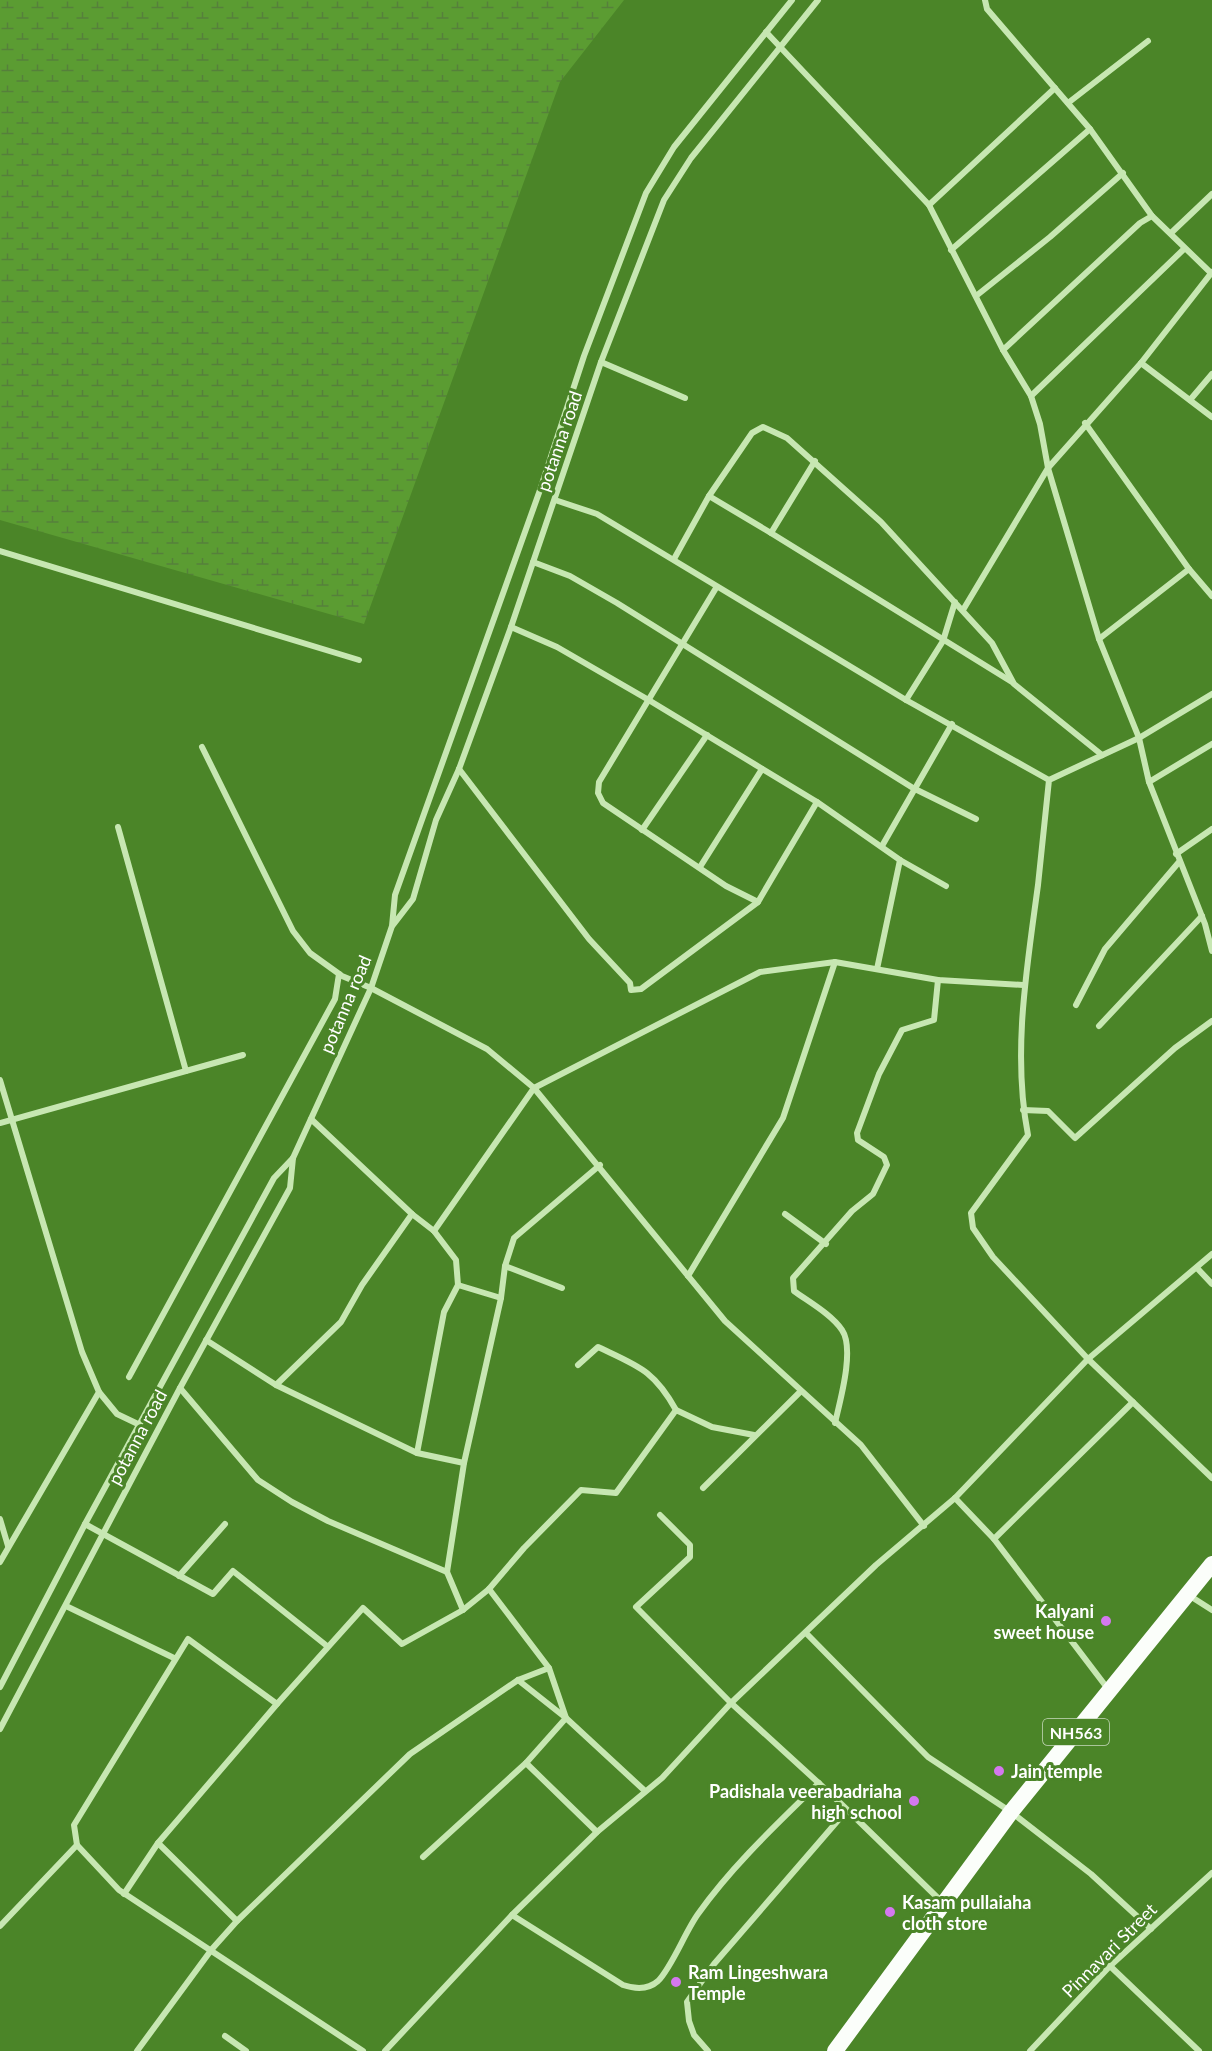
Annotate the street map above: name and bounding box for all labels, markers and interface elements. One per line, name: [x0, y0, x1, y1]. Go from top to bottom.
street label: potanna road: [532, 388, 586, 494]
street label: potanna road: [314, 952, 376, 1056]
street label: potanna road: [103, 1386, 171, 1488]
place label: Kalyani sweet house: [993, 1600, 1094, 1643]
marker: Kalyani sweet house: [1099, 1614, 1113, 1628]
road number: NH563: [1043, 1719, 1109, 1745]
place label: Jain temple: [1011, 1760, 1103, 1782]
marker: Jain temple: [992, 1764, 1006, 1778]
place label: Padishala veerabadriaha high school: [709, 1780, 902, 1823]
marker: Padishala veerabadriaha high school: [907, 1794, 921, 1808]
place label: Kasam pullaiaha cloth store: [902, 1891, 1031, 1934]
street label: Pinnavari Street: [1057, 1898, 1161, 2002]
marker: Kasam pullaiaha cloth store: [883, 1905, 897, 1919]
place label: Ram Lingeshwara Temple: [688, 1961, 828, 2004]
marker: Ram Lingeshwara Temple: [669, 1975, 683, 1989]

